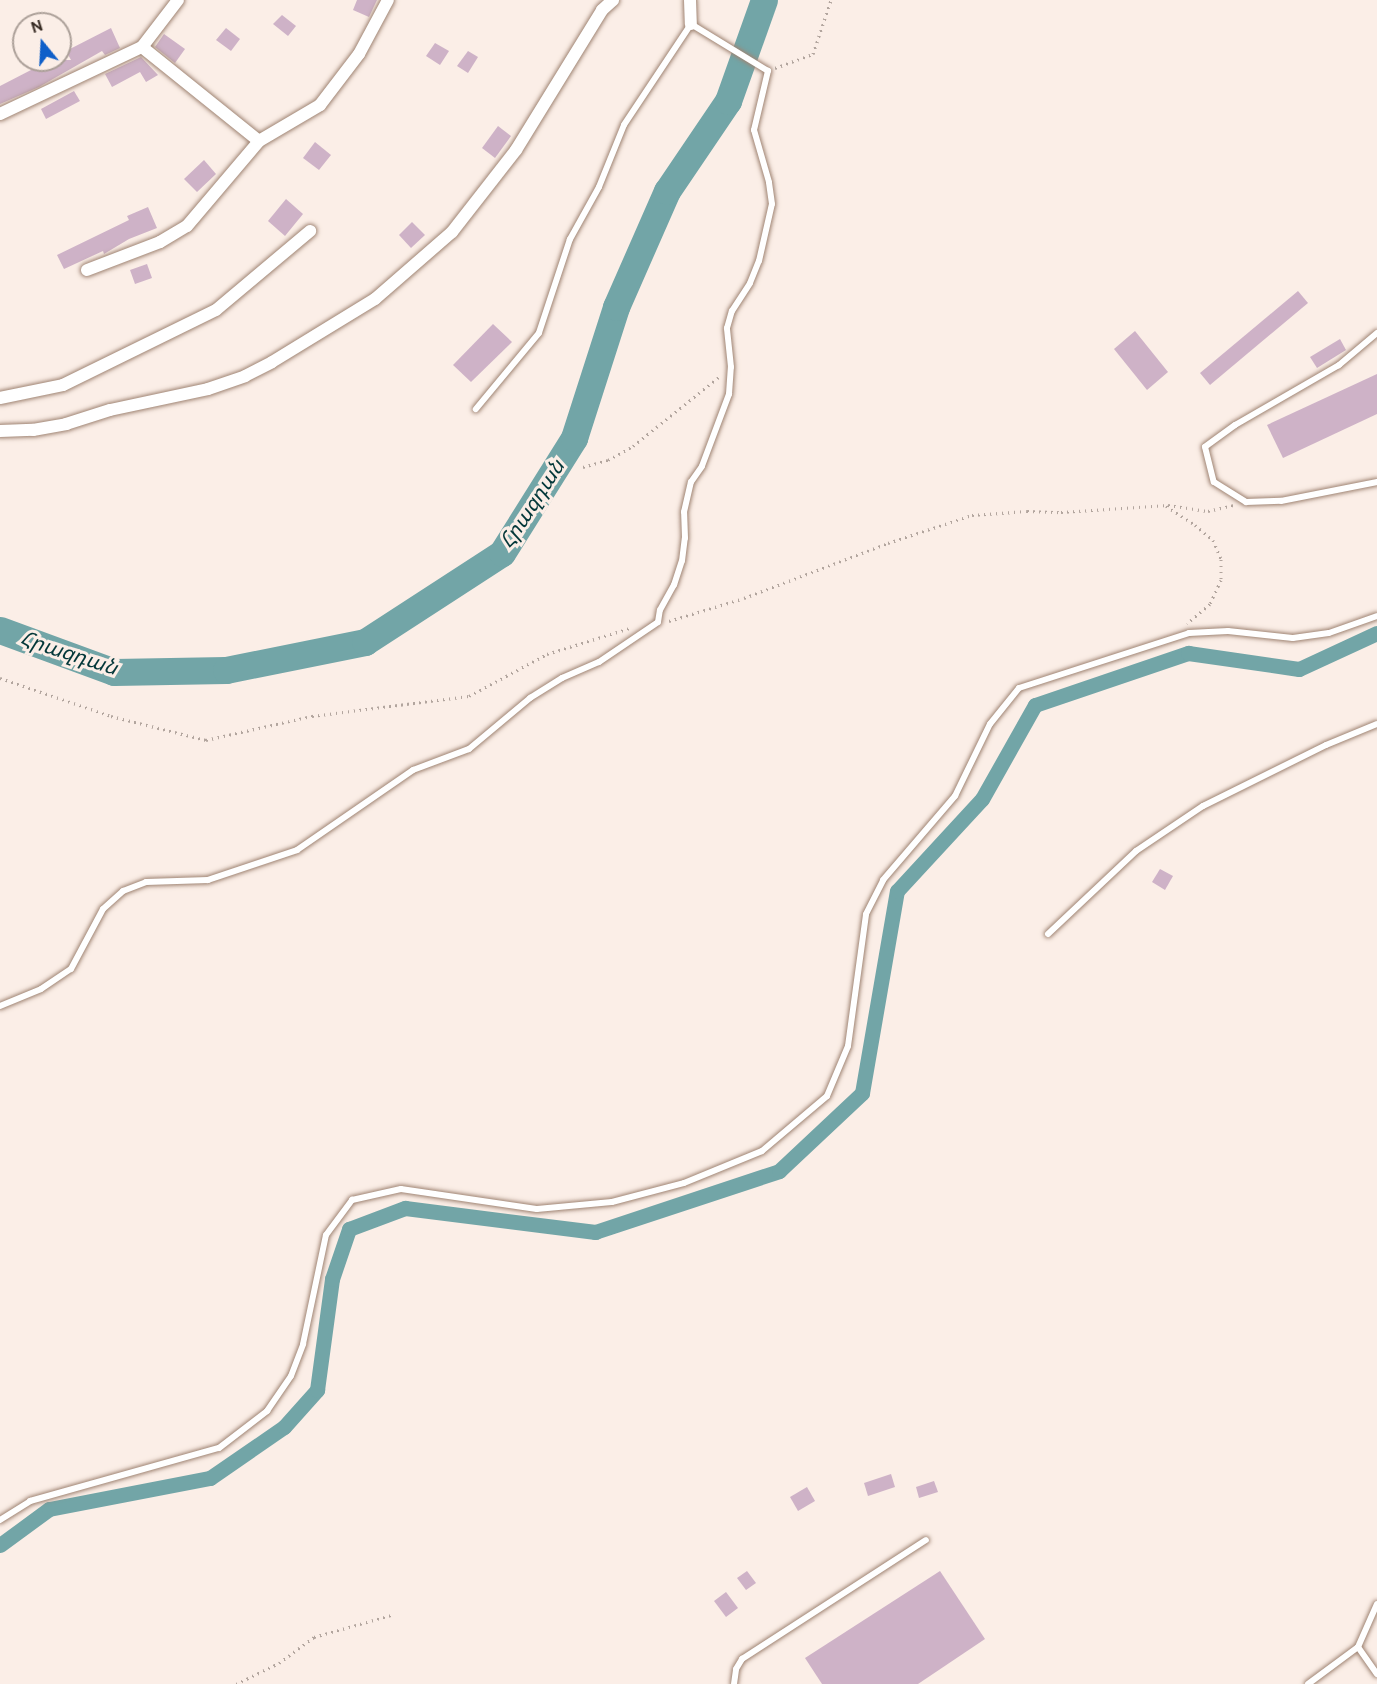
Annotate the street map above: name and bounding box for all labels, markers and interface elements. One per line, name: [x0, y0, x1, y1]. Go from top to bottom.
north arrow: [12, 12, 72, 72]
text: N: [29, 16, 45, 37]
water label: Հրազդան: [494, 455, 570, 553]
water label: Հրազդան: [17, 625, 121, 681]

